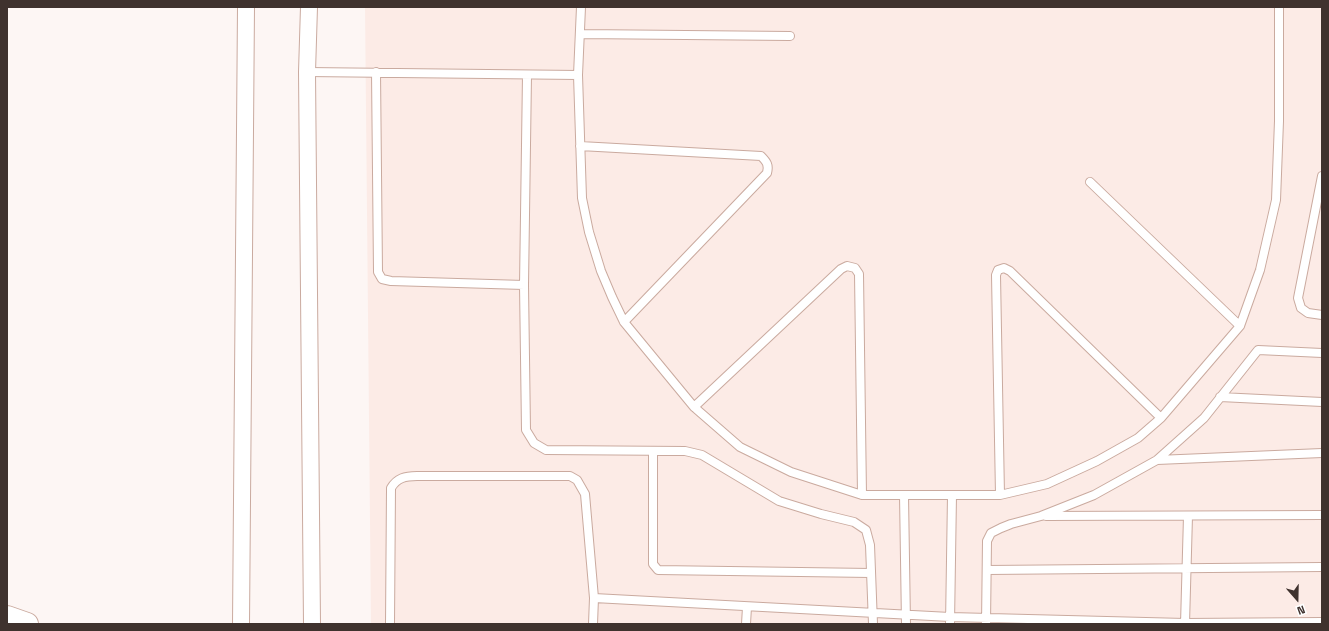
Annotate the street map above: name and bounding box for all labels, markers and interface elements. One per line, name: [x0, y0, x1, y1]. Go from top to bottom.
north arrow: [1277, 579, 1317, 619]
text: N: [1295, 602, 1307, 618]

